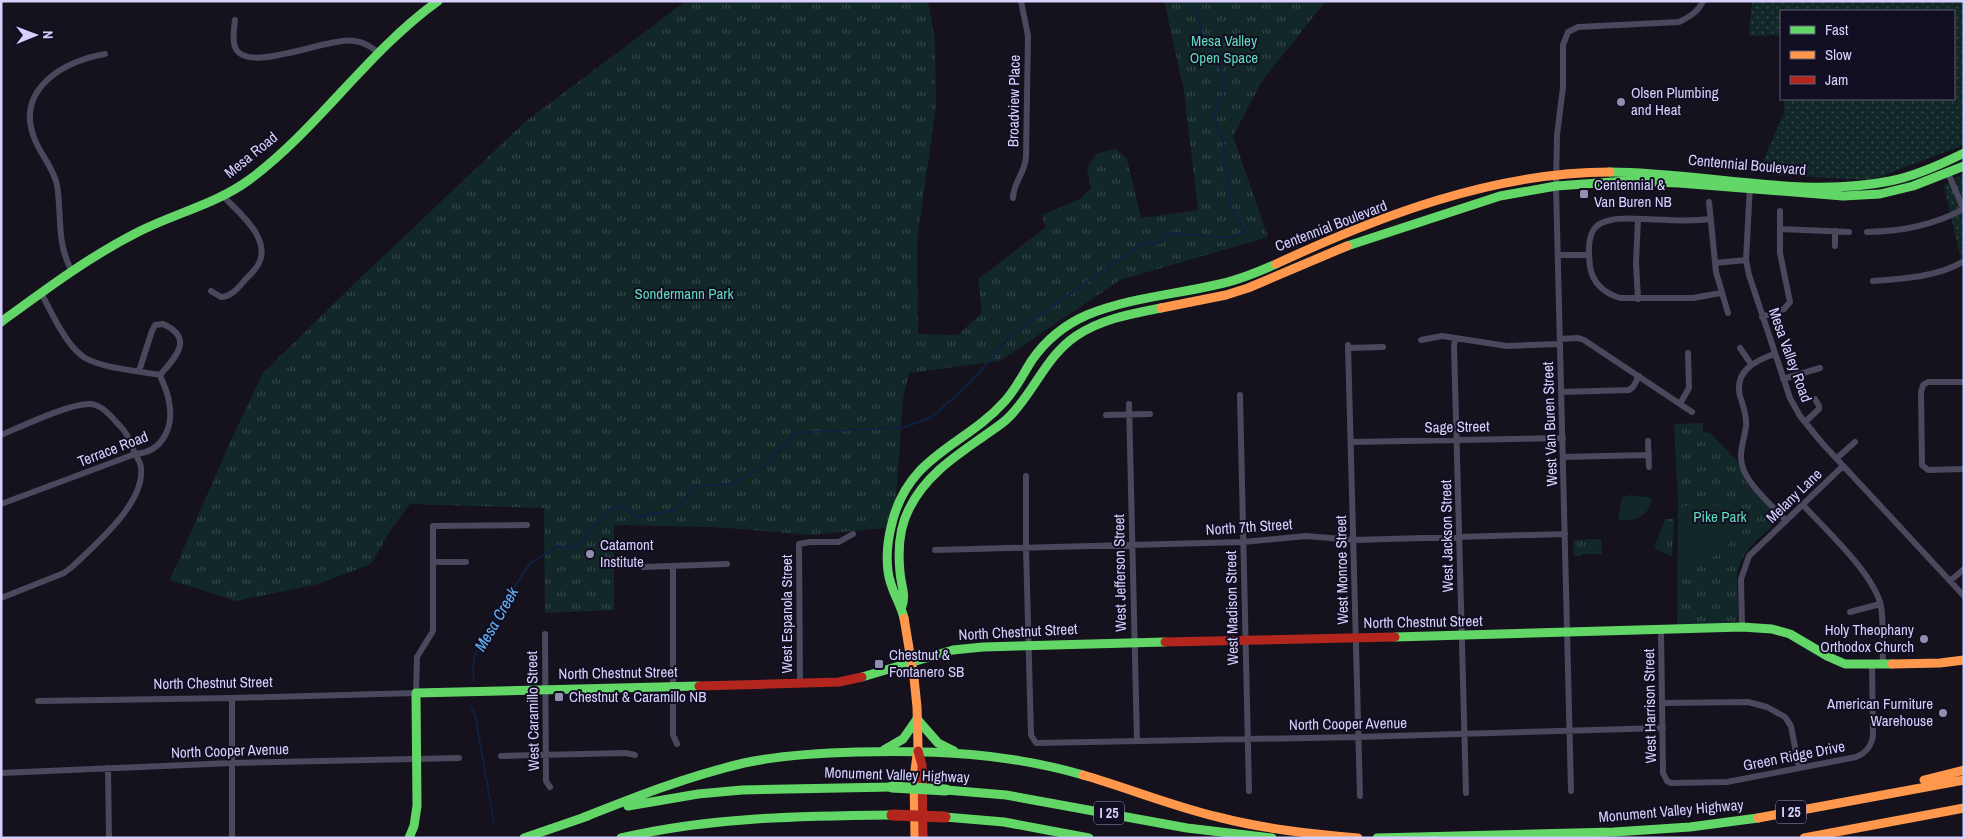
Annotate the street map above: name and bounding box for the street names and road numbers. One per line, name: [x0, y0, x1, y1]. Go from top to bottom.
street label: Broadview Place: [1002, 55, 1025, 147]
street label: Mesa Road: [220, 127, 282, 183]
street label: Centennial Boulevard: [1687, 149, 1807, 180]
street label: Centennial Boulevard: [1272, 195, 1390, 257]
street label: Mesa Valley Road: [1764, 305, 1817, 405]
street label: West Van Buren Street: [1537, 361, 1562, 487]
street label: Sage Street: [1424, 415, 1490, 438]
street label: Terrace Road: [75, 425, 151, 472]
street label: Melany Lane: [1761, 464, 1826, 528]
street label: West Jackson Street: [1435, 479, 1458, 592]
street label: West Jefferson Street: [1108, 513, 1131, 632]
street label: North 7th Street: [1205, 513, 1294, 540]
street label: West Monroe Street: [1330, 515, 1353, 625]
street label: West Madison Street: [1220, 550, 1243, 666]
street label: West Espanola Street: [776, 554, 797, 673]
street label: North Chestnut Street: [1363, 610, 1483, 633]
street label: North Chestnut Street: [958, 618, 1079, 645]
street label: West Harrison Street: [1638, 648, 1661, 764]
street label: West Caramillo Street: [521, 650, 544, 771]
street label: North Chestnut Street: [558, 661, 678, 684]
street label: North Chestnut Street: [153, 671, 273, 694]
street label: North Cooper Avenue: [1289, 712, 1407, 735]
street label: Green Ridge Drive: [1741, 735, 1847, 776]
street label: North Cooper Avenue: [171, 738, 290, 763]
street label: Monument Valley Highway: [824, 761, 971, 788]
street label: Monument Valley Highway: [1598, 794, 1745, 827]
road number: I 25: [1776, 800, 1806, 824]
road number: I 25: [1094, 801, 1124, 824]

